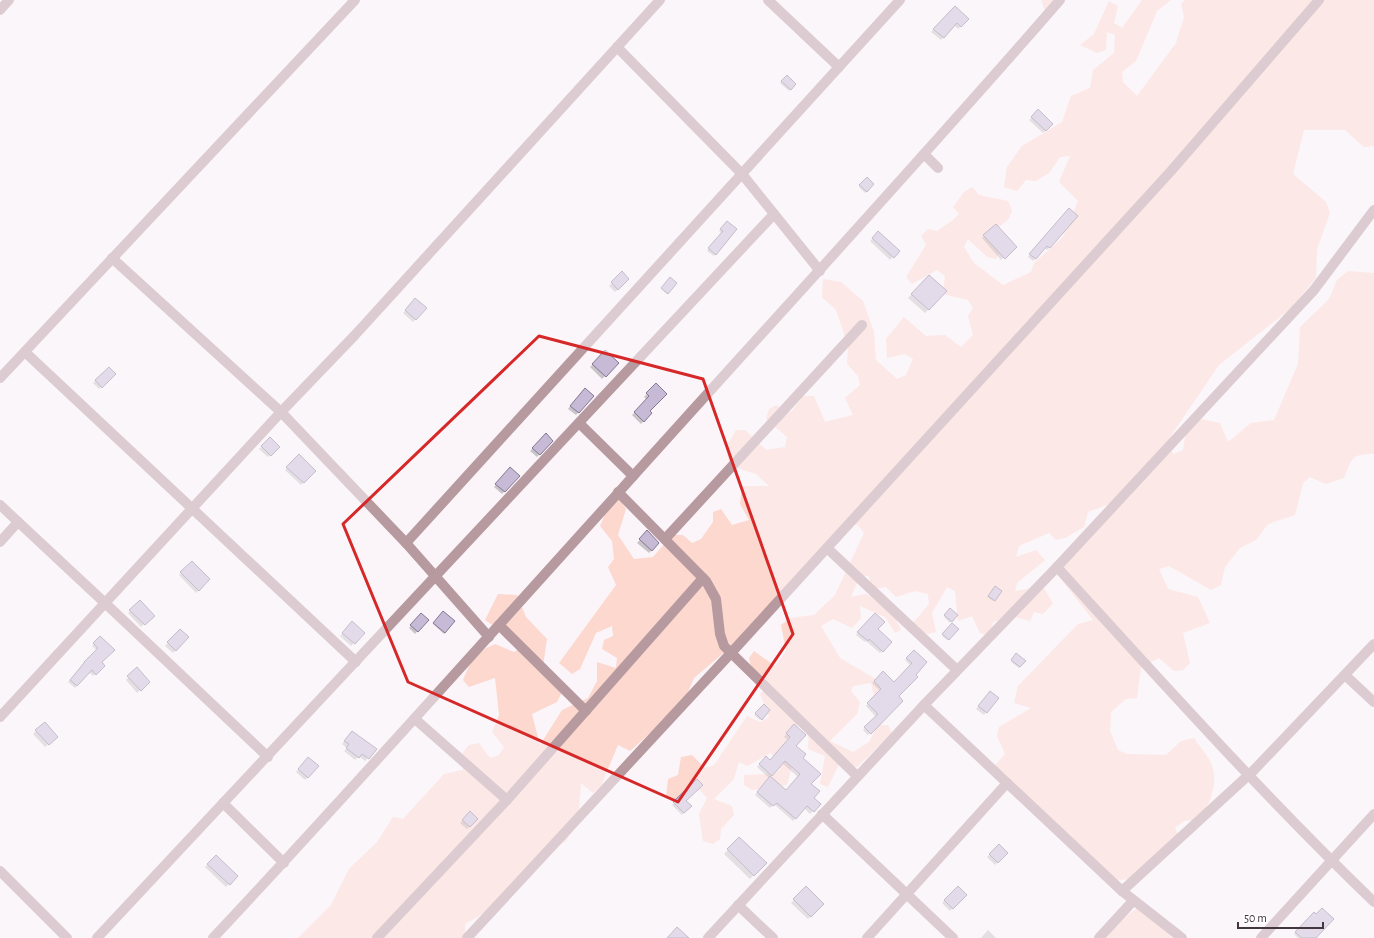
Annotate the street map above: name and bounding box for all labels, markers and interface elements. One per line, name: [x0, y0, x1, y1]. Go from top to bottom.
scale bar: [1238, 904, 1323, 930]
text: 50 m: [1244, 912, 1267, 924]

